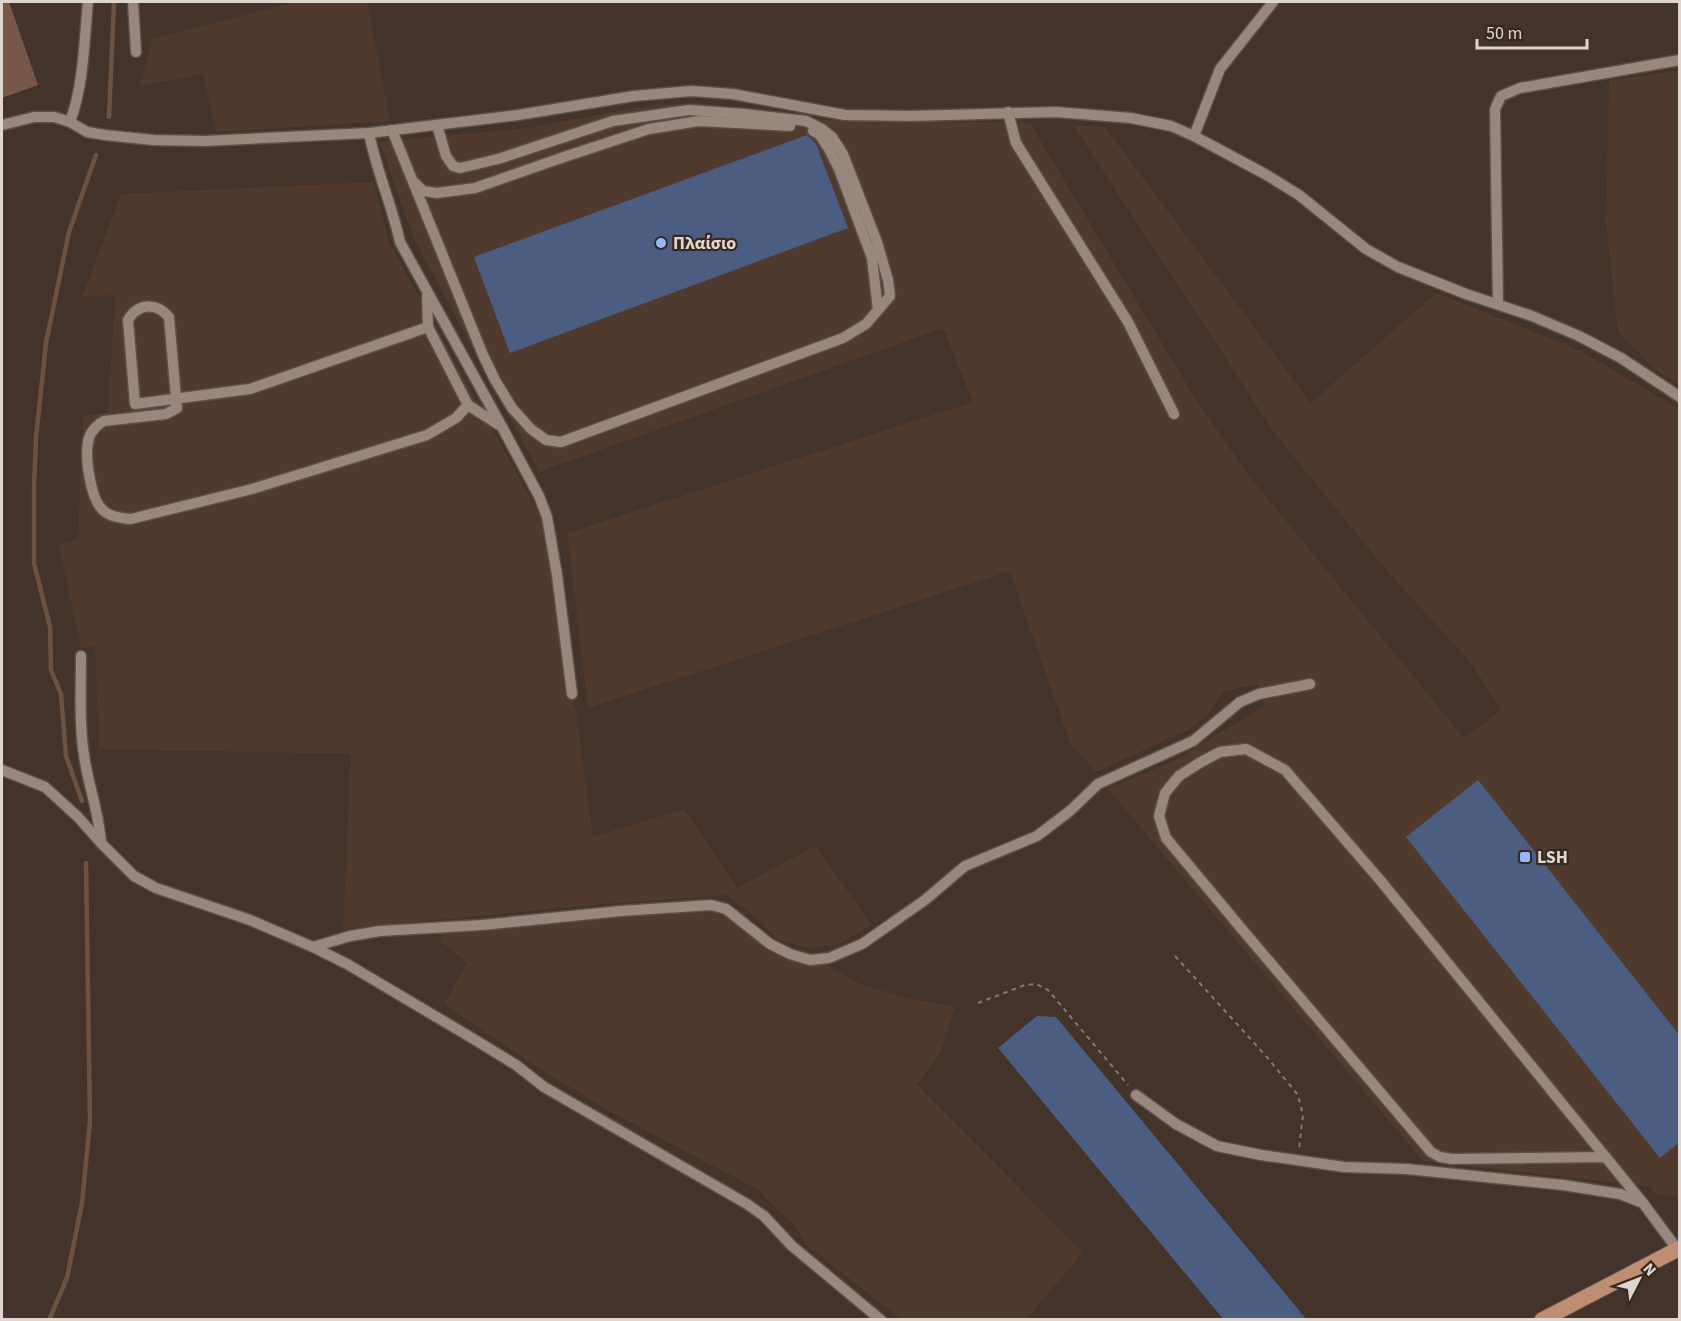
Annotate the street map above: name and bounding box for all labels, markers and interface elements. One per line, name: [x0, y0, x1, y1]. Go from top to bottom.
scale bar: [1477, 12, 1586, 50]
text: 50 m: [1486, 21, 1522, 46]
place label: Πλαίσιο: [673, 231, 736, 256]
marker: Πλαίσιο: [654, 236, 668, 250]
place label: LSH: [1537, 845, 1568, 870]
marker: LSH: [1518, 850, 1532, 864]
north arrow: [1609, 1249, 1669, 1309]
text: N: [1638, 1258, 1661, 1281]

